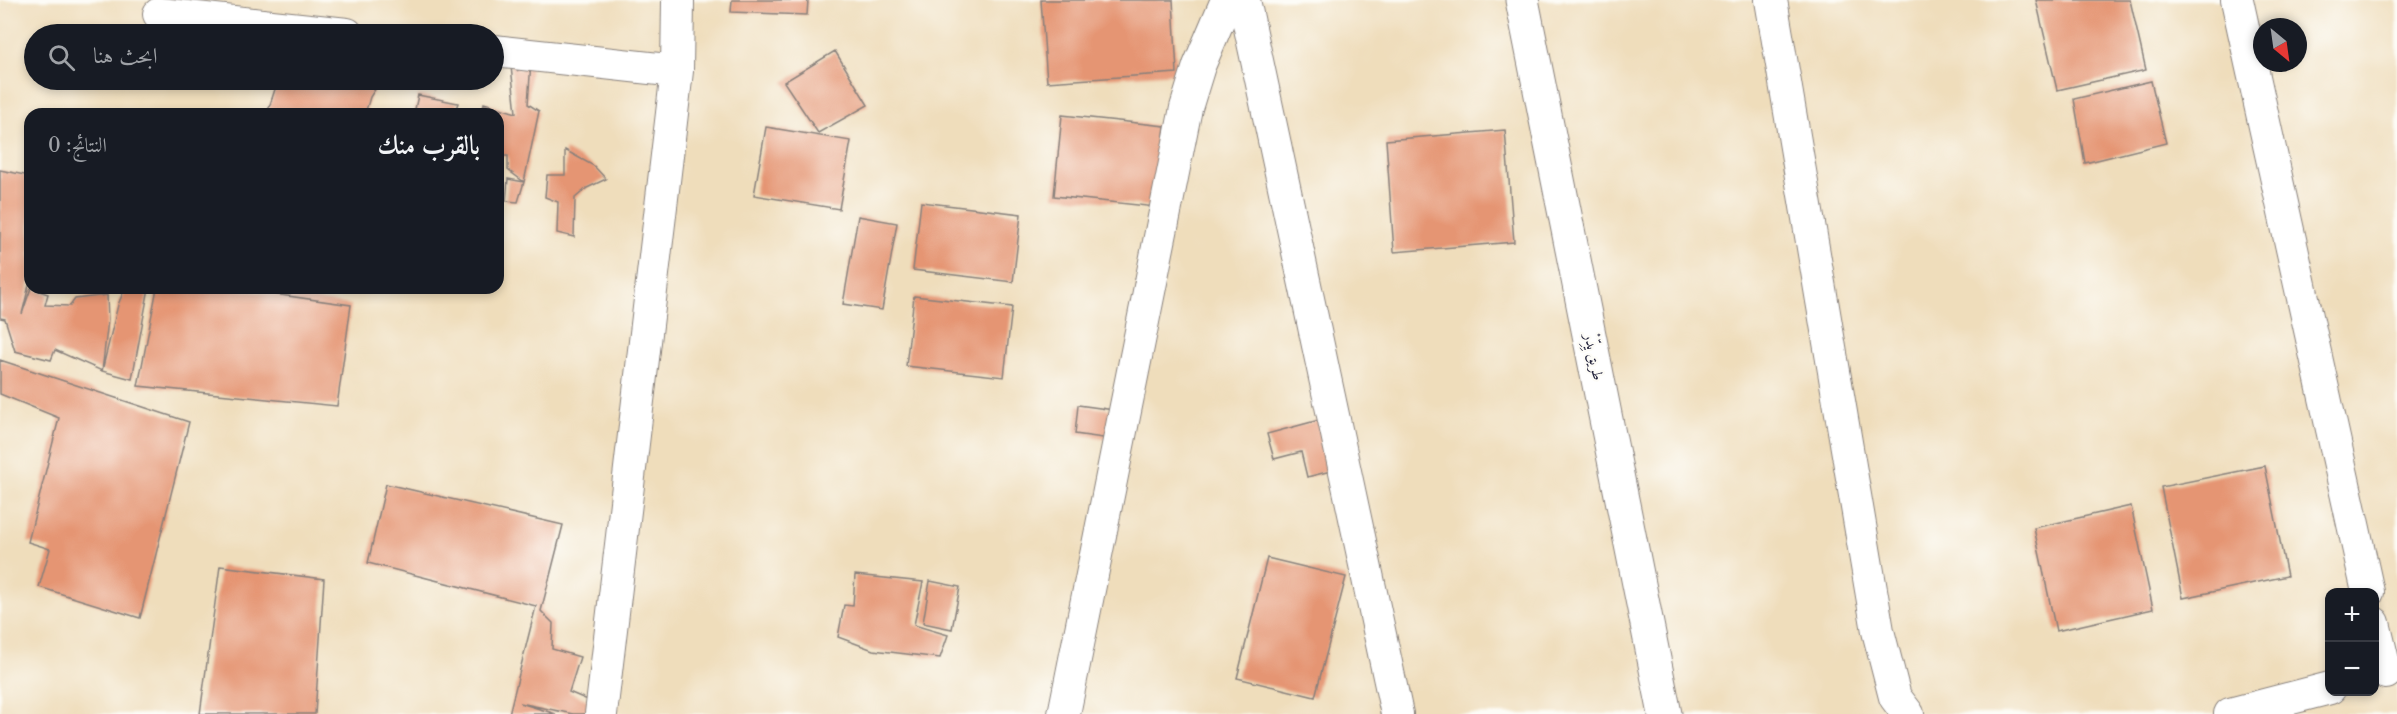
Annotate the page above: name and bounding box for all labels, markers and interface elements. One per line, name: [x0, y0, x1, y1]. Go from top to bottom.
north arrow: [2253, 18, 2307, 72]
search box: [24, 24, 504, 90]
icon: search: [45, 41, 78, 74]
text: ابحث هنا: [93, 42, 158, 69]
text: بالقرب منك: [377, 129, 480, 161]
text: النتائج: 0: [48, 133, 107, 157]
street label: طريق يِدِّرْ: [1576, 330, 1609, 383]
map controls: [2325, 588, 2379, 696]
button: +: [2325, 588, 2379, 642]
button: −: [2325, 642, 2379, 696]

